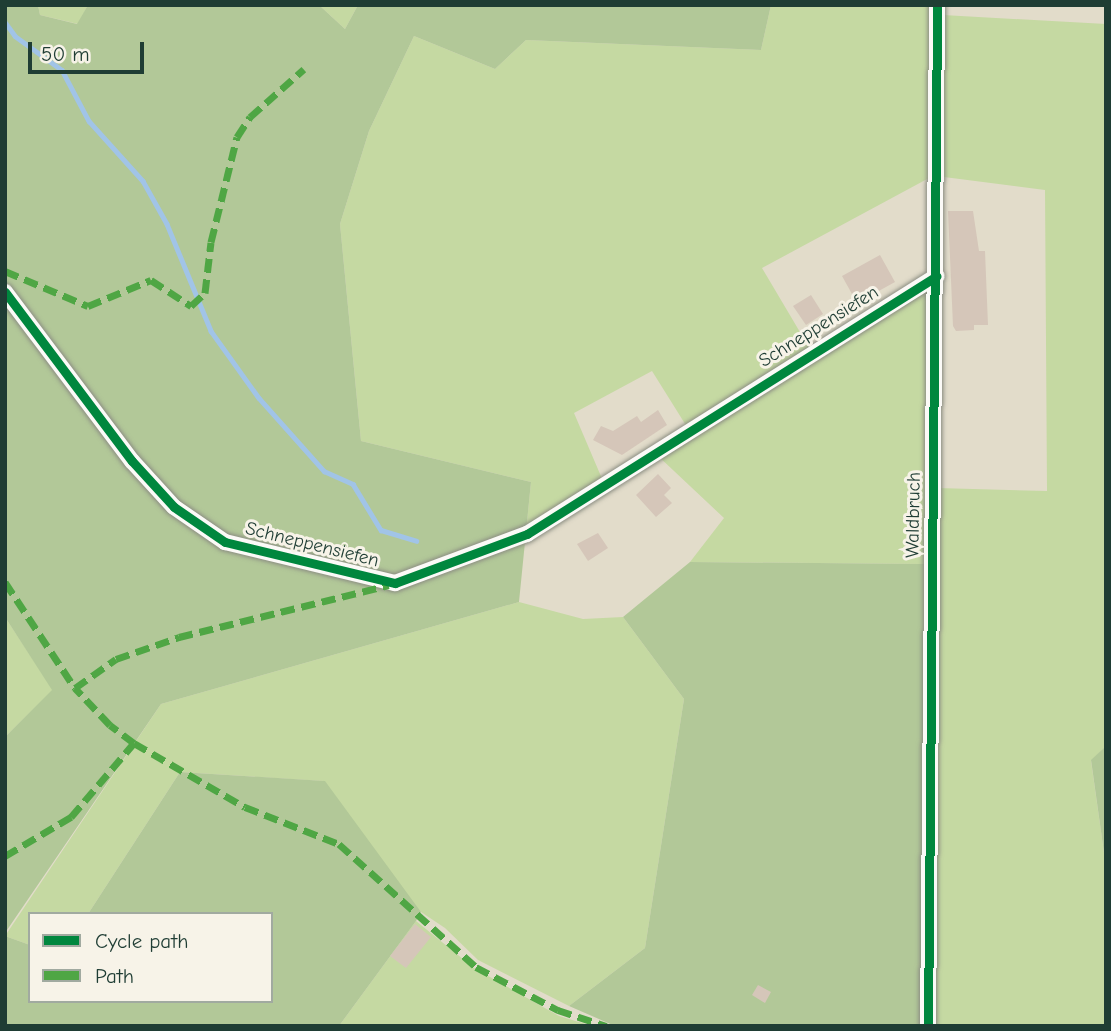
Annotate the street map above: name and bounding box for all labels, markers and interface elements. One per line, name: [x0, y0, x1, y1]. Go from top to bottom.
scale bar: [32, 28, 147, 72]
text: 50 m: [41, 42, 90, 66]
street label: Schneppensiefen: [755, 281, 883, 373]
street label: Waldbruch: [902, 472, 926, 558]
street label: Schneppensiefen: [243, 517, 381, 573]
legend: [28, 912, 273, 1003]
text: Cycle path: [95, 929, 188, 953]
text: Path: [95, 964, 134, 988]

